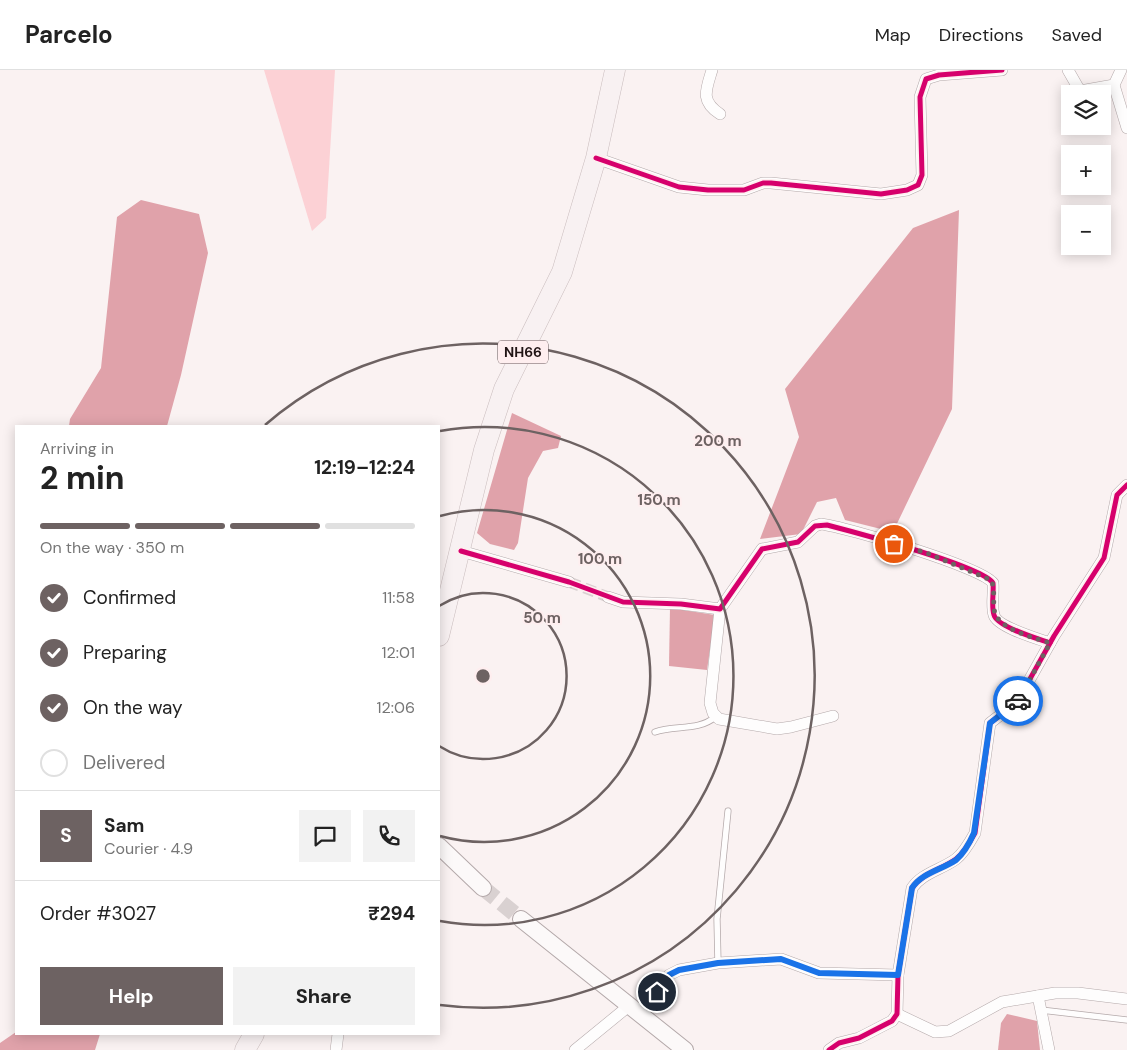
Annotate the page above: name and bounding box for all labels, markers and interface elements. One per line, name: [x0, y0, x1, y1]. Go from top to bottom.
text: Parcelo: [25, 19, 113, 50]
text: Map: [875, 23, 911, 47]
text: Directions: [939, 23, 1024, 47]
text: Saved: [1052, 23, 1102, 47]
map controls: [1061, 85, 1111, 255]
button: layers: [1061, 85, 1111, 135]
button: +: [1061, 145, 1111, 195]
button: −: [1061, 205, 1111, 255]
road number: NH66: [498, 340, 548, 364]
text: 200 m: [694, 431, 742, 451]
text: Arriving in: [40, 438, 114, 459]
text: 12:19–12:24: [314, 455, 415, 480]
text: 2 min: [40, 457, 125, 499]
text: 150 m: [638, 490, 681, 510]
pin: [873, 523, 915, 565]
icon: bag: [880, 530, 908, 558]
text: On the way · 350 m: [40, 537, 184, 558]
text: 100 m: [578, 549, 622, 569]
icon: check: [40, 584, 68, 612]
text: Confirmed: [83, 585, 176, 610]
text: 11:58: [382, 587, 415, 608]
text: 50 m: [523, 608, 561, 628]
icon: check: [40, 639, 68, 667]
text: Preparing: [83, 640, 167, 665]
text: 12:01: [382, 642, 415, 663]
centre of rings: [474, 667, 492, 685]
courier: [993, 676, 1043, 726]
icon: car: [1004, 687, 1032, 715]
icon: check: [40, 694, 68, 722]
text: On the way: [83, 695, 183, 720]
text: 12:06: [377, 697, 415, 718]
text: Delivered: [83, 750, 165, 775]
button: chat: [299, 810, 351, 862]
button: phone: [363, 810, 415, 862]
text: Sam: [104, 813, 145, 838]
text: S: [60, 823, 72, 848]
text: Courier · 4.9: [104, 838, 193, 859]
text: Order #3027: [40, 901, 156, 926]
text: ₹294: [368, 901, 415, 926]
button: Help: [40, 967, 223, 1025]
button: Share: [233, 967, 415, 1025]
pin: [636, 971, 678, 1013]
icon: home: [643, 978, 671, 1006]

